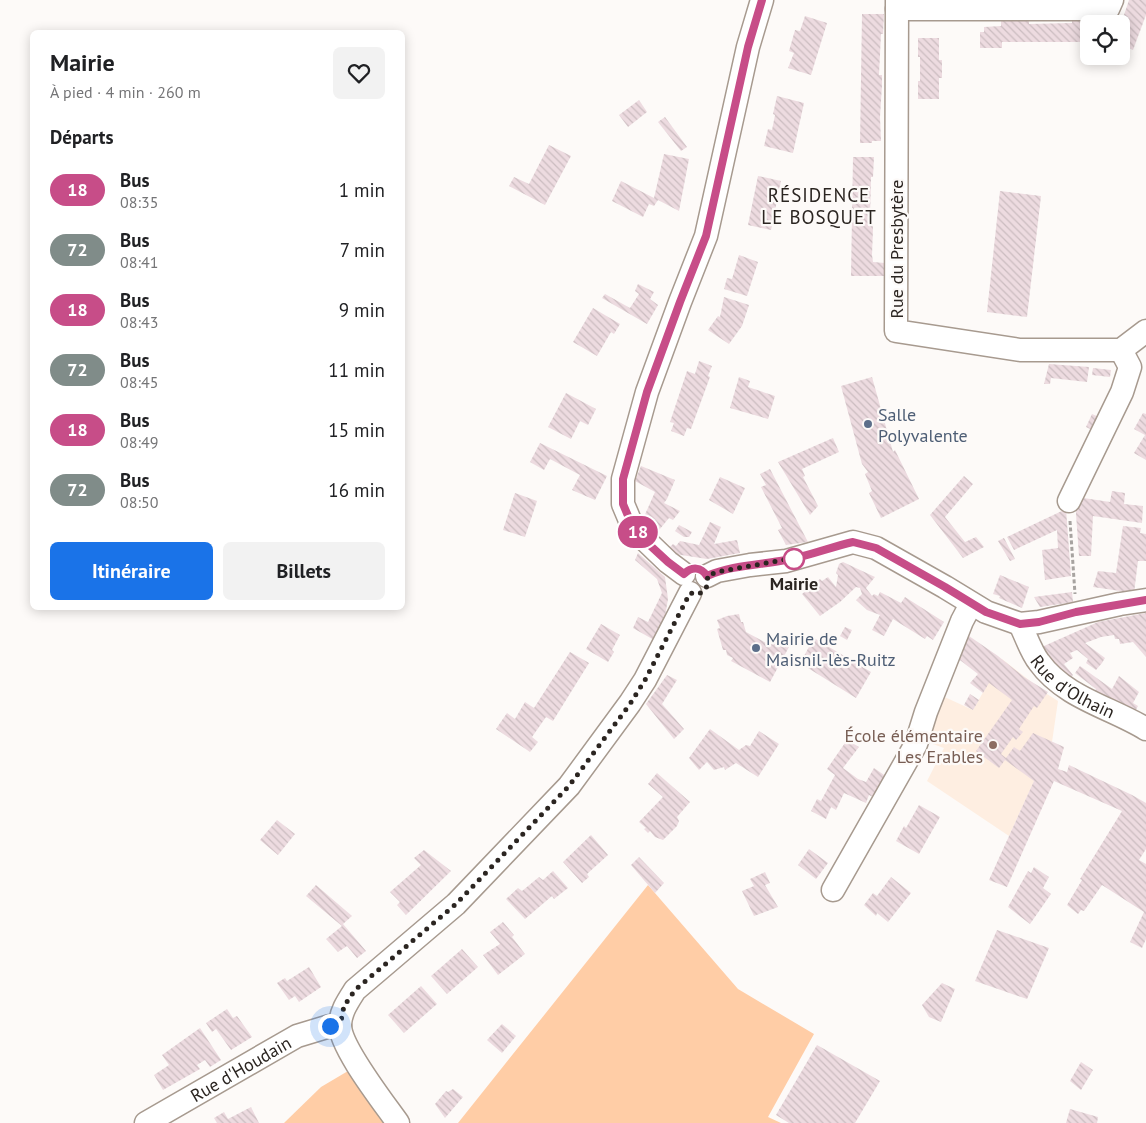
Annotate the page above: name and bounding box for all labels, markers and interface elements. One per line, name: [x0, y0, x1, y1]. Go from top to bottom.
map controls: [1080, 15, 1130, 65]
button: locate: [1080, 15, 1130, 65]
text: Mairie: [50, 47, 115, 78]
button: heart: [333, 47, 385, 99]
text: À pied · 4 min · 260 m: [50, 82, 201, 102]
text: Départs: [50, 125, 114, 149]
text: Bus: [120, 168, 149, 192]
text: 18: [67, 178, 88, 201]
text: 1 min: [339, 178, 385, 202]
street label: Rue du Presbytère: [885, 180, 908, 318]
district label: RÉSIDENCE LE BOSQUET: [761, 183, 877, 229]
text: 08:35: [120, 192, 158, 212]
text: Bus: [120, 228, 149, 252]
text: 72: [67, 238, 88, 261]
text: 7 min: [340, 238, 385, 262]
text: 08:41: [120, 252, 158, 272]
text: Bus: [120, 288, 149, 312]
text: 18: [67, 298, 88, 321]
text: 9 min: [339, 298, 385, 322]
text: 08:43: [120, 312, 158, 332]
text: Bus: [120, 348, 149, 372]
text: 72: [67, 358, 88, 381]
text: 11 min: [328, 358, 385, 382]
text: 08:45: [120, 372, 158, 392]
place label: Salle Polyvalente: [878, 403, 968, 447]
text: Bus: [120, 408, 149, 432]
text: 18: [67, 418, 88, 441]
text: 15 min: [328, 418, 385, 442]
marker: Salle Polyvalente: [862, 418, 874, 430]
text: 08:49: [120, 432, 158, 452]
text: Bus: [120, 468, 149, 492]
text: 72: [67, 478, 88, 501]
text: 16 min: [328, 478, 385, 502]
text: 08:50: [120, 492, 158, 512]
line badge: 18: [616, 516, 660, 548]
text: 18: [628, 520, 648, 543]
button: Itinéraire: [50, 542, 213, 600]
button: Billets: [223, 542, 385, 600]
marker: Mairie: [783, 548, 805, 570]
place label: Mairie: [770, 572, 818, 595]
place label: Mairie de Maisnil-lès-Ruitz: [766, 627, 896, 671]
marker: Mairie de Maisnil-lès-Ruitz: [750, 642, 762, 654]
street label: Rue d'Olhain: [1026, 650, 1119, 723]
place label: École élémentaire Les Erables: [845, 724, 983, 768]
marker: École élémentaire Les Erables: [987, 739, 999, 751]
your location: [318, 1014, 343, 1039]
street label: Rue d'Houdain: [186, 1031, 295, 1107]

